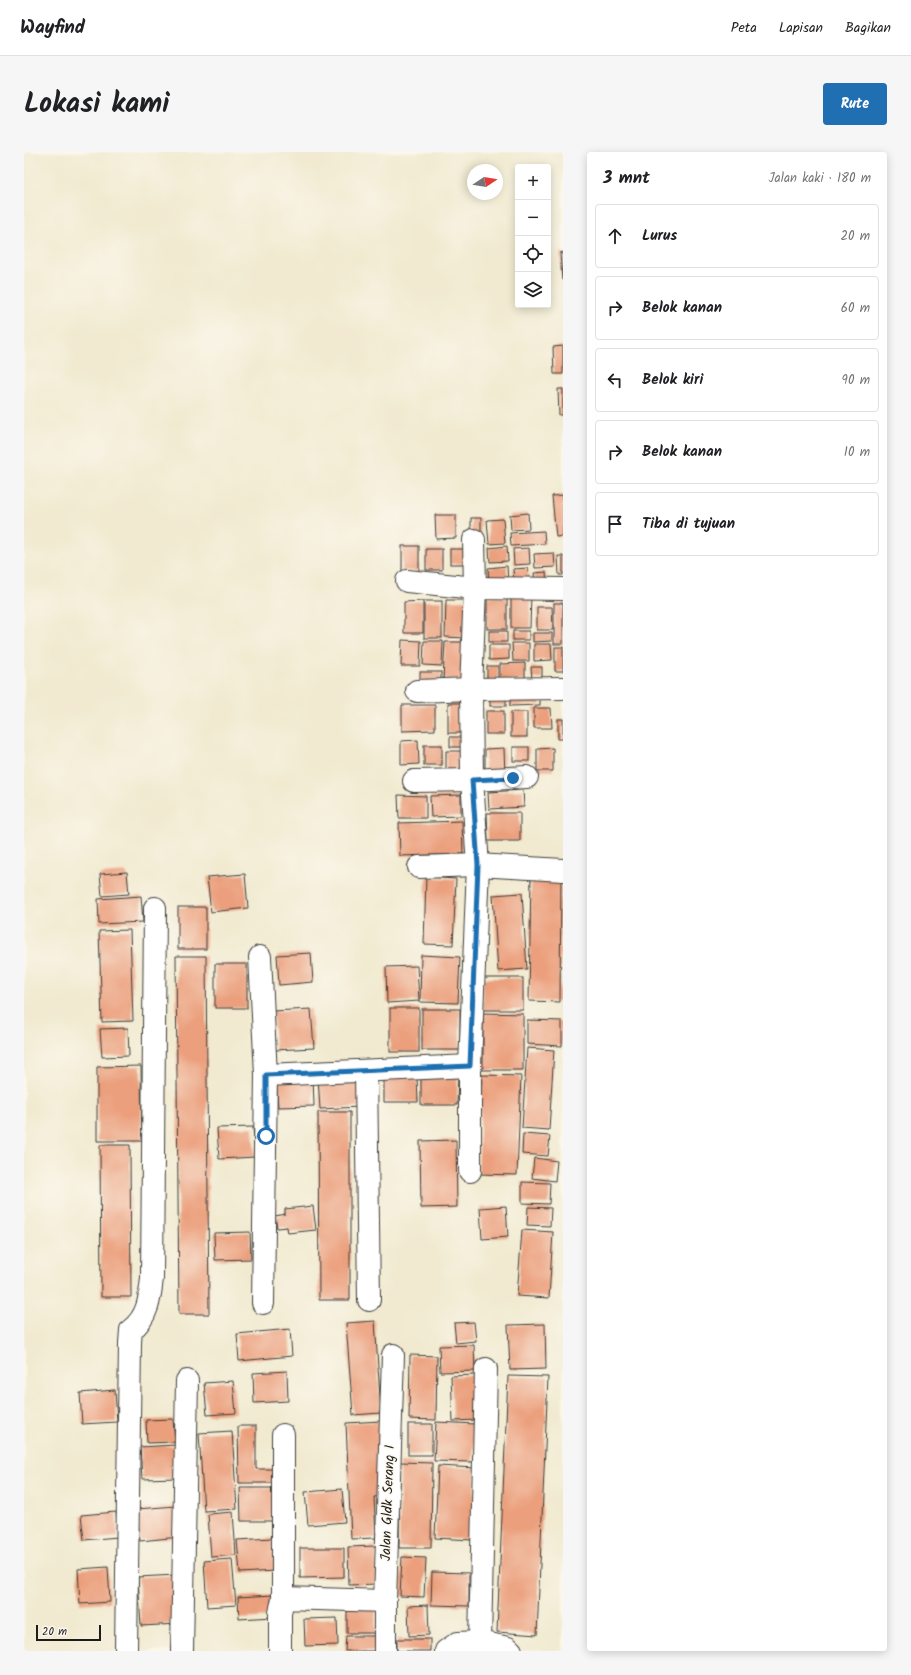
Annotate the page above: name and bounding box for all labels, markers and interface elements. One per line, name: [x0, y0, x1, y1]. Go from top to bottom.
text: Wayfind: [20, 13, 85, 43]
text: Peta: [731, 17, 757, 39]
text: Lapisan: [779, 17, 823, 39]
text: Bagikan: [845, 17, 891, 39]
text: Lokasi kami: [24, 82, 170, 127]
button: Rute: [823, 83, 887, 125]
north arrow: [467, 164, 503, 200]
map controls: [515, 164, 551, 308]
button: +: [515, 164, 551, 200]
text: 3 mnt: [603, 165, 650, 192]
text: Jalan kaki · 180 m: [769, 168, 871, 189]
button: −: [515, 200, 551, 236]
text: Lurus: [642, 224, 677, 248]
icon: ahead: [604, 225, 626, 247]
text: 20 m: [840, 226, 870, 247]
button: locate: [515, 236, 551, 272]
button: layers: [515, 272, 551, 308]
text: Belok kanan: [642, 296, 722, 320]
icon: right: [604, 297, 626, 319]
text: 60 m: [841, 298, 870, 319]
text: Belok kiri: [642, 368, 703, 392]
icon: left: [604, 369, 626, 391]
text: 90 m: [842, 370, 870, 391]
text: Belok kanan: [642, 440, 722, 464]
icon: right: [604, 441, 626, 463]
text: 10 m: [844, 442, 870, 463]
text: Tiba di tujuan: [642, 512, 735, 536]
icon: arrive: [604, 513, 626, 535]
route end: [504, 769, 522, 787]
route start: [257, 1127, 275, 1145]
street label: Jalan Gldk Serang I: [375, 1444, 401, 1562]
scale bar: [36, 1623, 101, 1642]
text: 20 m: [42, 1623, 67, 1641]

